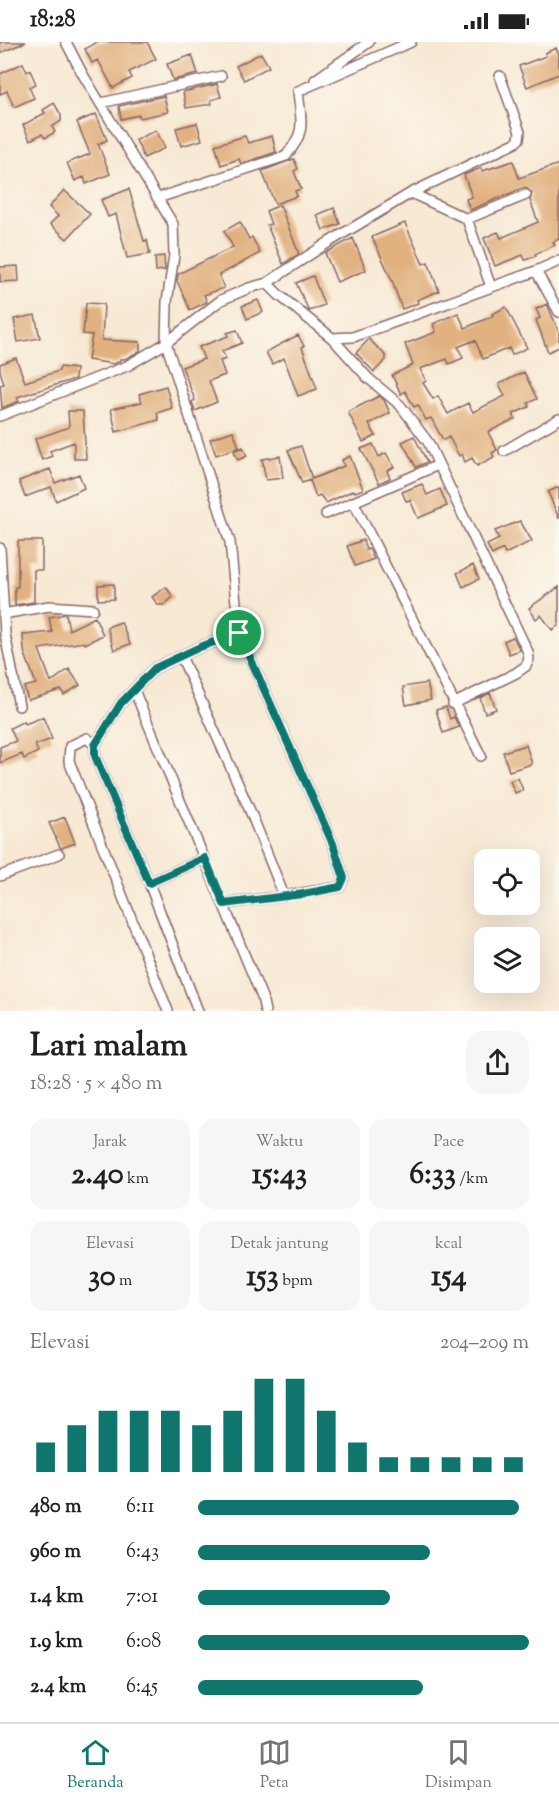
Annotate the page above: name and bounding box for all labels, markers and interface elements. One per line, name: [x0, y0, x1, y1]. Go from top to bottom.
text: 18:28: [30, 5, 76, 37]
pin: [213, 607, 264, 658]
icon: arrive: [222, 616, 255, 649]
map controls: [474, 849, 540, 993]
button: locate: [474, 849, 540, 915]
button: layers: [474, 927, 540, 993]
text: Lari malam: [30, 1023, 188, 1071]
button: share: [466, 1031, 529, 1094]
text: 18:28 · 5 × 480 m: [30, 1070, 162, 1099]
text: Jarak: [93, 1131, 127, 1154]
text: Waktu: [256, 1131, 303, 1154]
text: Pace: [434, 1131, 464, 1154]
text: 2.40: [71, 1154, 124, 1197]
text: 15:43: [252, 1154, 307, 1197]
text: 6:33: [409, 1154, 456, 1197]
text: km: [124, 1168, 149, 1191]
text: /km: [456, 1168, 488, 1191]
text: Elevasi: [86, 1233, 134, 1256]
text: Detak jantung: [231, 1233, 328, 1256]
text: kcal: [435, 1233, 463, 1256]
text: 30: [88, 1256, 116, 1299]
text: 153: [246, 1256, 279, 1299]
text: 154: [431, 1256, 467, 1299]
text: m: [116, 1270, 132, 1293]
text: bpm: [279, 1270, 313, 1293]
text: Elevasi: [30, 1329, 90, 1358]
text: 204–209 m: [440, 1329, 529, 1358]
text: 480 m: [30, 1493, 81, 1522]
text: 6:11: [126, 1493, 155, 1522]
text: 960 m: [30, 1538, 81, 1567]
text: 6:43: [126, 1538, 159, 1567]
text: 1.4 km: [30, 1583, 84, 1612]
text: 7:01: [126, 1583, 158, 1612]
text: 1.9 km: [30, 1628, 83, 1657]
text: 6:08: [126, 1628, 161, 1657]
text: 2.4 km: [30, 1673, 86, 1702]
text: 6:45: [126, 1673, 158, 1702]
tab: Beranda: [67, 1736, 124, 1795]
tab: Peta: [258, 1736, 291, 1795]
tab: Disimpan: [425, 1736, 492, 1795]

